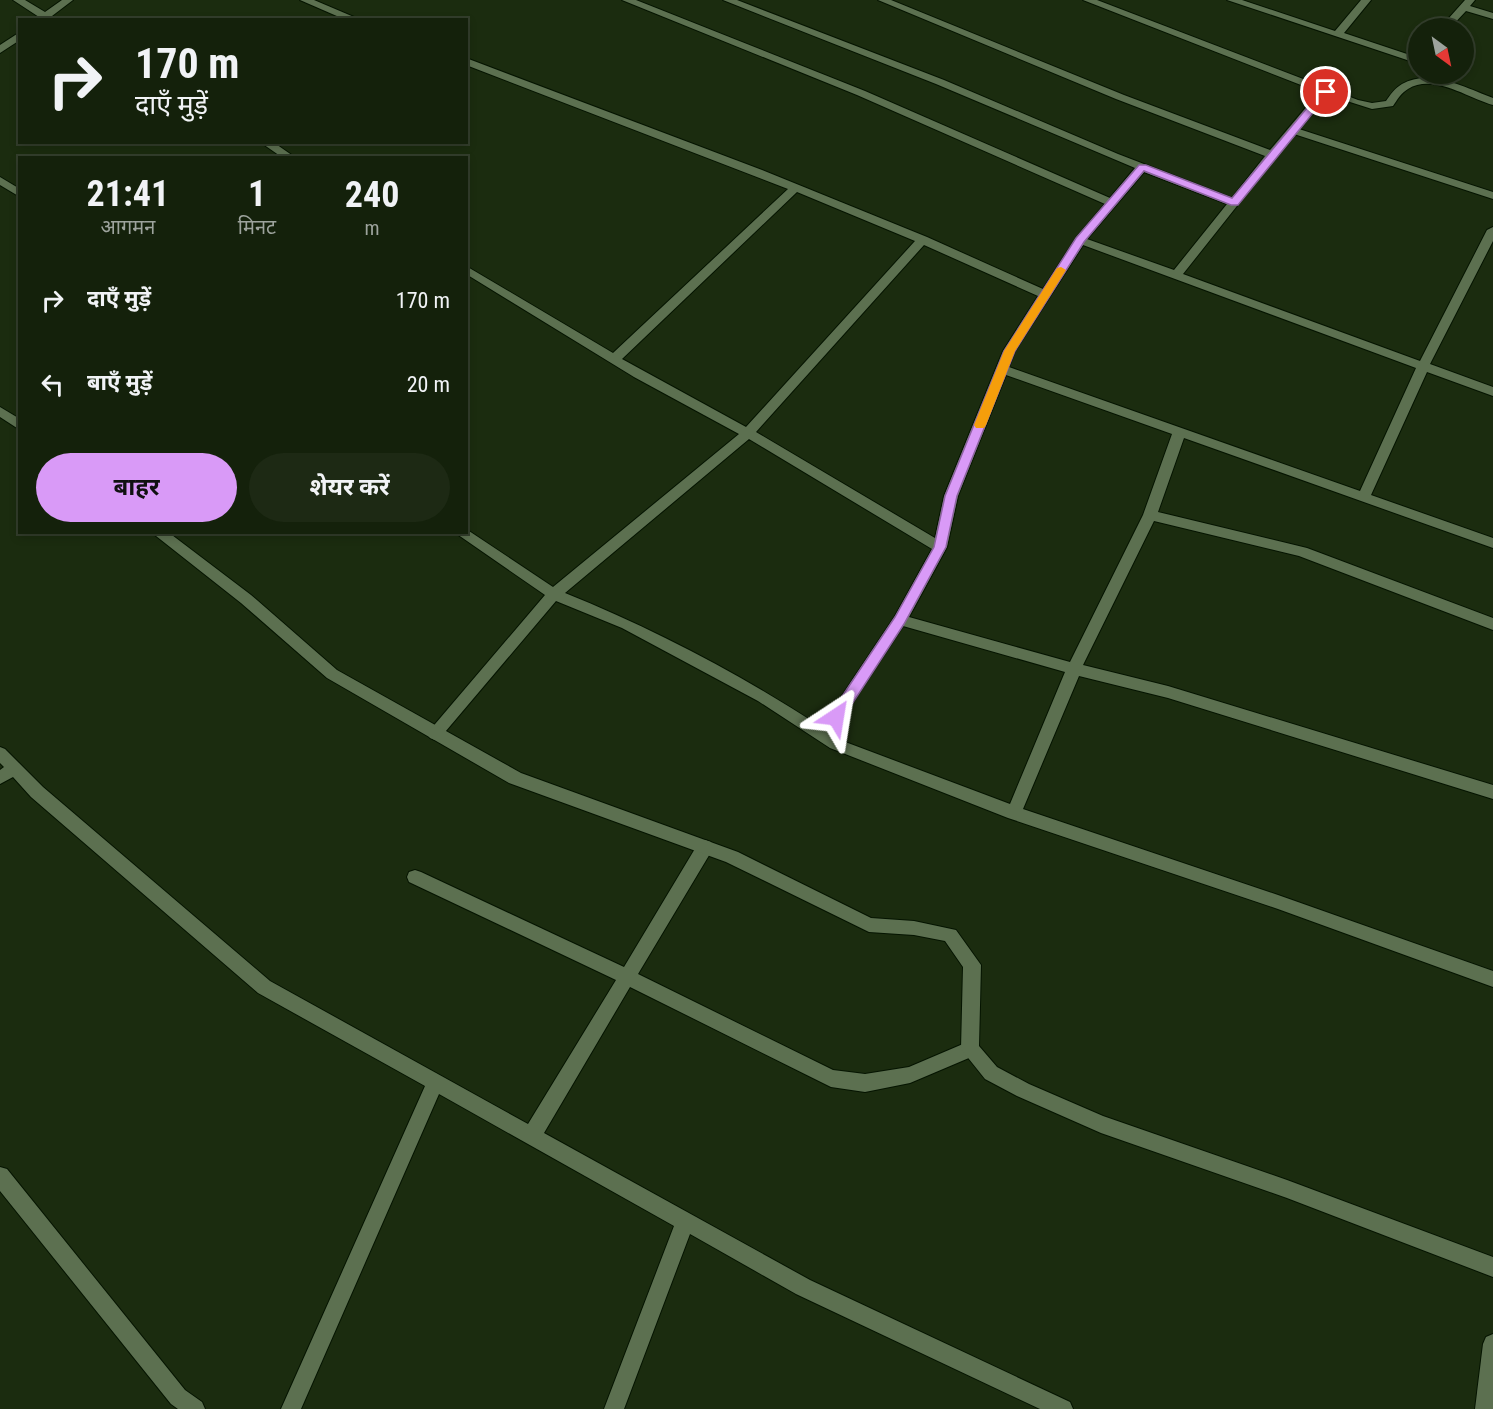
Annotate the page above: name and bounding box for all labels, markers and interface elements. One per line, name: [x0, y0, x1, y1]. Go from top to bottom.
north arrow: [1408, 18, 1474, 84]
map controls: [1408, 18, 1474, 84]
text: 170 m: [135, 39, 240, 88]
icon: right: [36, 42, 114, 120]
pin: [1300, 66, 1351, 117]
icon: arrive: [1309, 75, 1342, 108]
text: दाएँ मुड़ें: [135, 89, 208, 121]
text: 21:41: [87, 173, 169, 215]
text: 1: [248, 173, 266, 215]
text: 240: [345, 174, 399, 216]
text: आगमन: [101, 215, 155, 239]
text: मिनट: [238, 215, 276, 239]
text: m: [365, 216, 380, 240]
icon: right: [36, 284, 69, 317]
text: दाएँ मुड़ें: [87, 286, 151, 311]
text: 170 m: [396, 288, 450, 313]
icon: left: [36, 368, 69, 401]
text: बाएँ मुड़ें: [87, 370, 152, 395]
text: 20 m: [407, 372, 450, 397]
button: बाहर: [36, 453, 237, 522]
button: शेयर करें: [249, 453, 450, 522]
position arrow: [804, 685, 868, 749]

